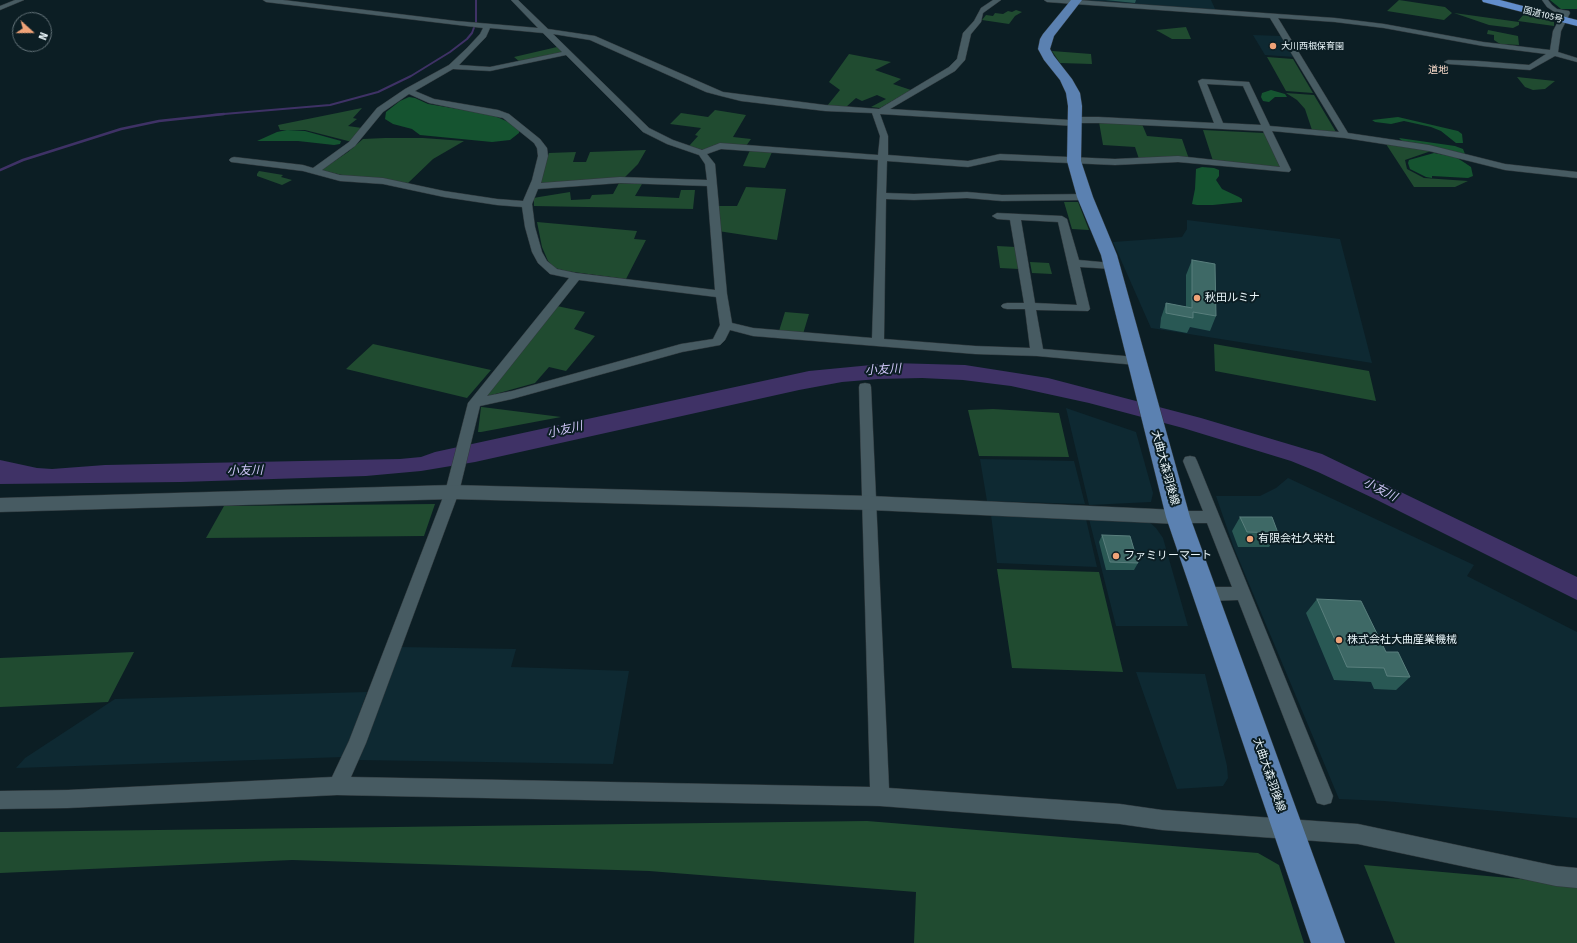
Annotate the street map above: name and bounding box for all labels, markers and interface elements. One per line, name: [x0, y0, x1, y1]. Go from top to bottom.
street label: 国道105号: [1522, 5, 1564, 25]
north arrow: [12, 12, 52, 52]
text: N: [35, 30, 50, 42]
marker: 大川西根保育園: [1268, 41, 1278, 51]
place label: 大川西根保育園: [1281, 41, 1344, 51]
district label: 道地: [1428, 64, 1448, 76]
place label: 秋田ルミナ: [1205, 291, 1260, 305]
marker: 秋田ルミナ: [1192, 293, 1202, 303]
water label: 小友川: [865, 362, 901, 378]
water label: 小友川: [546, 419, 584, 441]
street label: 大曲大森羽後線: [1149, 429, 1181, 507]
water label: 小友川: [227, 463, 263, 479]
water label: 小友川: [1361, 475, 1399, 505]
place label: 有限会社久栄社: [1258, 532, 1335, 546]
marker: 有限会社久栄社: [1245, 534, 1255, 544]
place label: ファミリーマート: [1124, 549, 1212, 563]
marker: ファミリーマート: [1111, 551, 1121, 561]
place label: 株式会社大曲産業機械: [1347, 633, 1457, 647]
marker: 株式会社大曲産業機械: [1334, 635, 1344, 645]
street label: 大曲大森羽後線: [1250, 736, 1288, 814]

